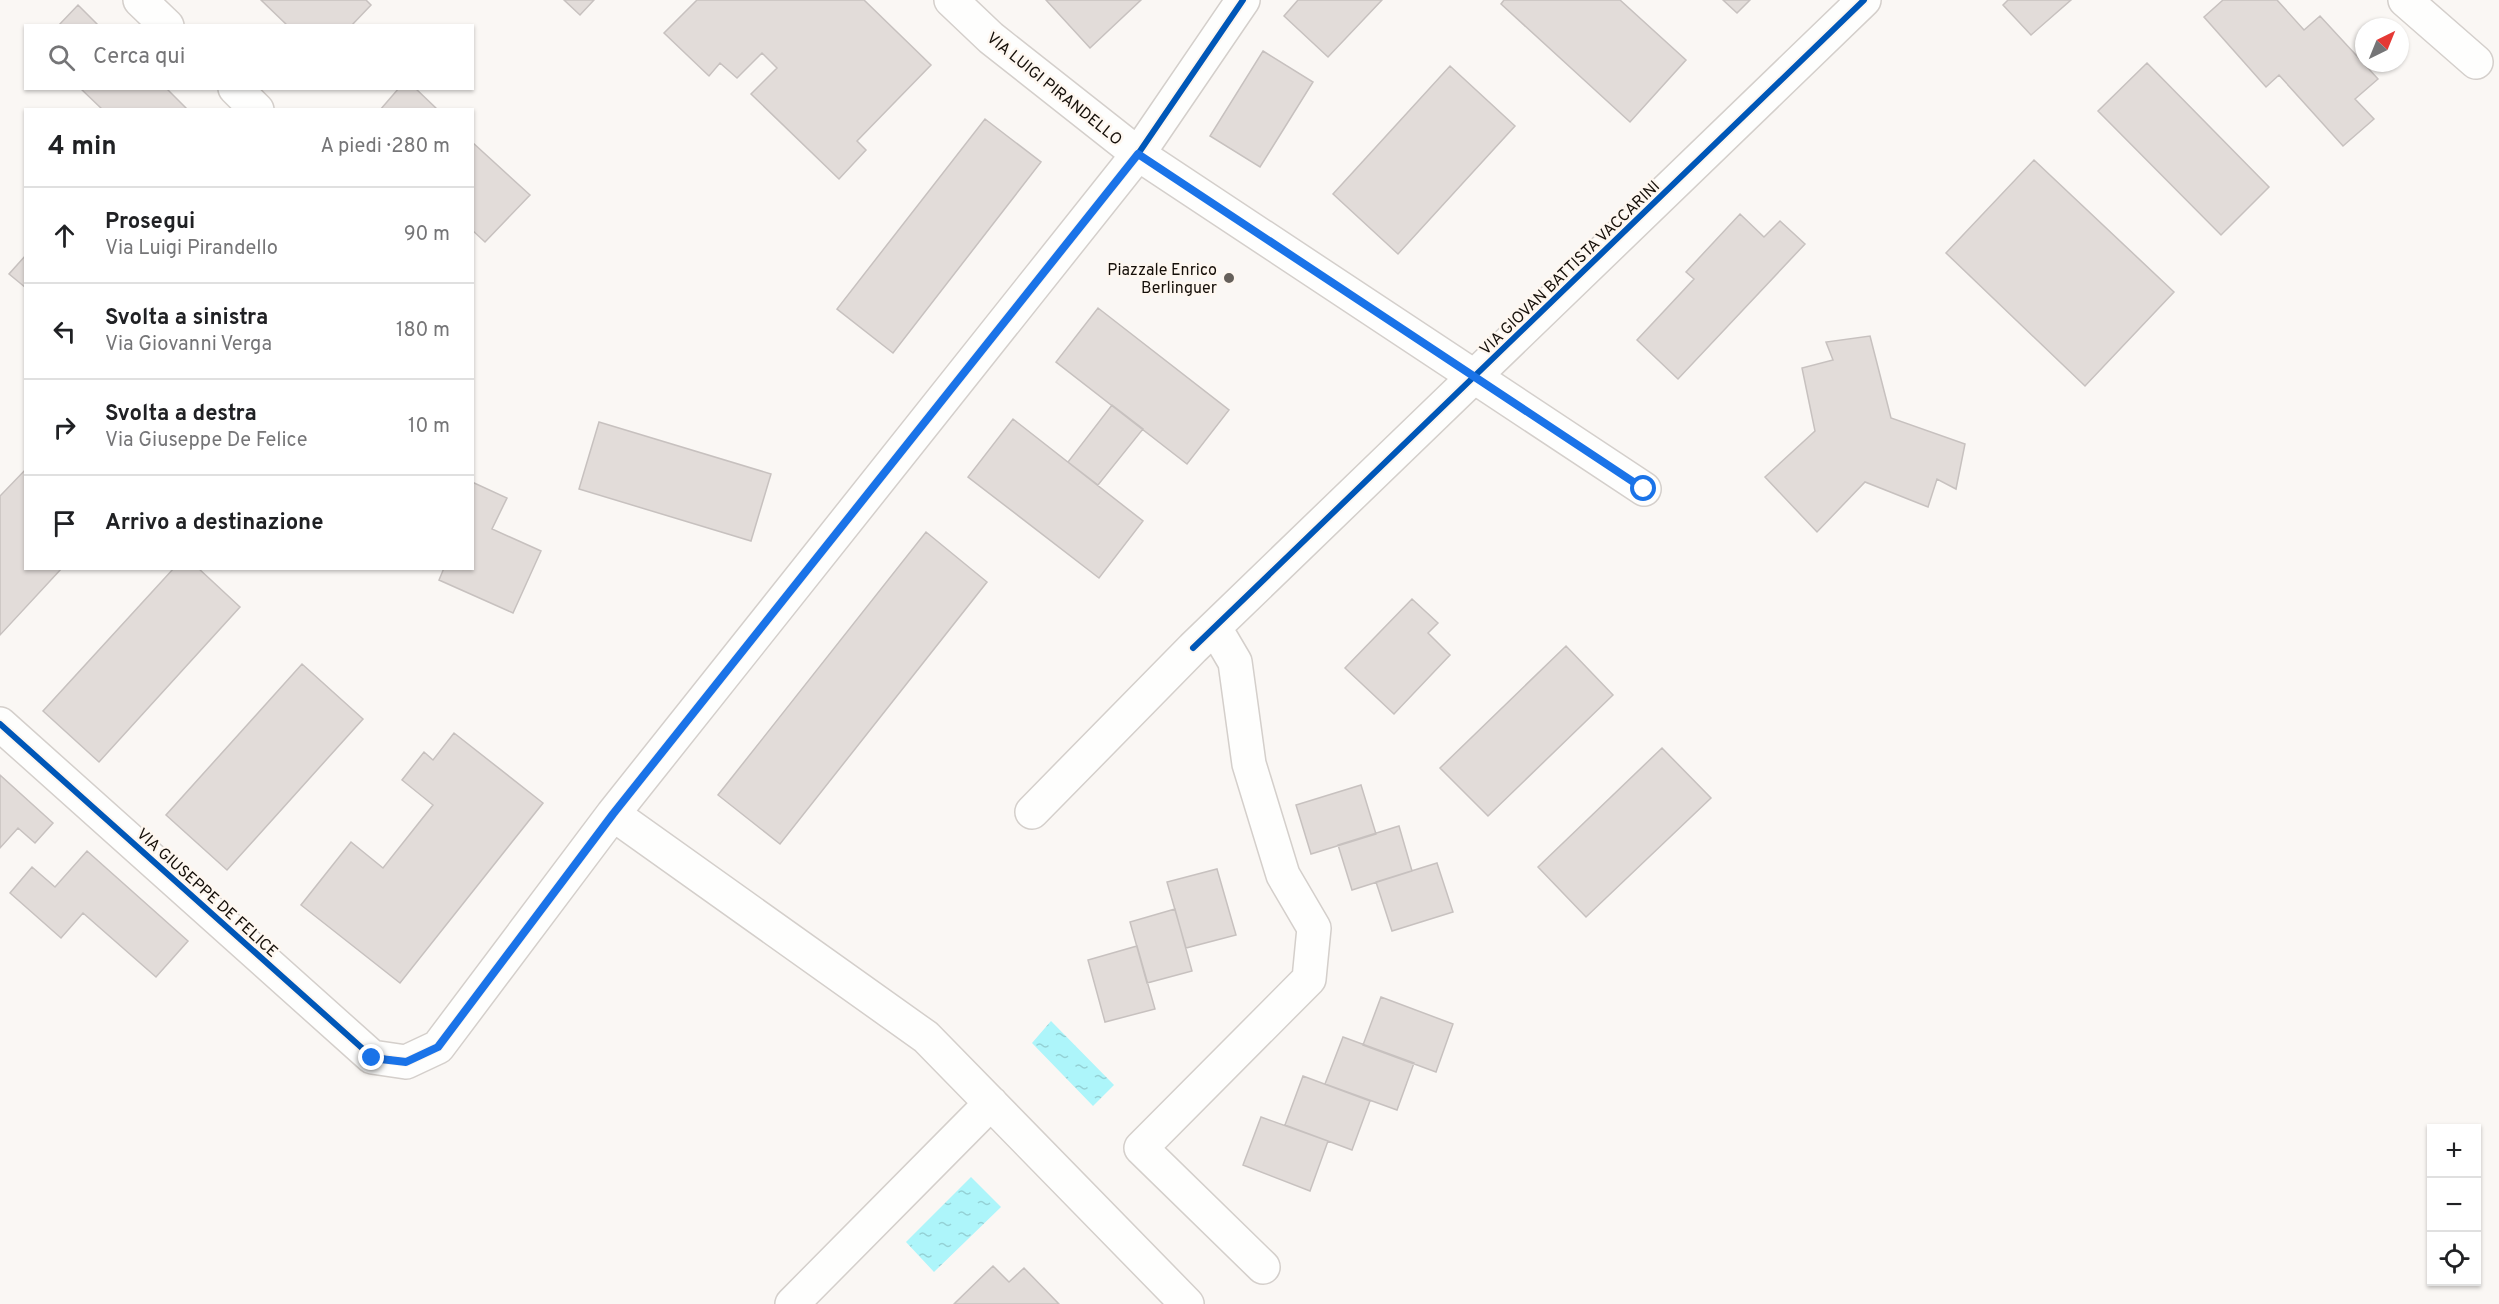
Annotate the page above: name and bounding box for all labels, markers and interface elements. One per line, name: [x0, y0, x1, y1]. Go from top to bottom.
north arrow: [2355, 18, 2409, 72]
search box: [24, 24, 474, 90]
street label: VIA LUIGI PIRANDELLO: [982, 29, 1126, 150]
icon: search: [45, 41, 78, 74]
text: Cerca qui: [93, 44, 185, 71]
text: 4 min: [48, 131, 117, 164]
text: A piedi · 280 m: [321, 134, 450, 160]
street label: VIA GIOVAN BATTISTA VACCARINI: [1476, 177, 1665, 360]
text: Prosegui: [105, 209, 195, 236]
icon: ahead: [48, 219, 81, 252]
text: 90 m: [404, 222, 450, 248]
text: Via Luigi Pirandello: [105, 236, 278, 262]
place label: Piazzale Enrico Berlinguer: [1107, 261, 1217, 299]
marker: Piazzale Enrico Berlinguer: [1222, 271, 1236, 285]
text: Svolta a sinistra: [105, 305, 268, 332]
icon: left: [48, 315, 81, 348]
text: 180 m: [396, 318, 450, 344]
text: Via Giovanni Verga: [105, 332, 272, 358]
text: Svolta a destra: [105, 401, 257, 428]
icon: right: [48, 411, 81, 444]
text: 10 m: [408, 414, 450, 440]
text: Via Giuseppe De Felice: [105, 428, 307, 454]
route start: [1630, 475, 1656, 501]
icon: arrive: [48, 507, 81, 540]
text: Arrivo a destinazione: [105, 510, 323, 537]
street label: VIA GIUSEPPE DE FELICE: [132, 825, 282, 962]
route end: [358, 1044, 384, 1070]
map controls: [2427, 1124, 2481, 1286]
button: +: [2427, 1124, 2481, 1178]
button: −: [2427, 1178, 2481, 1232]
button: locate: [2427, 1232, 2481, 1286]

